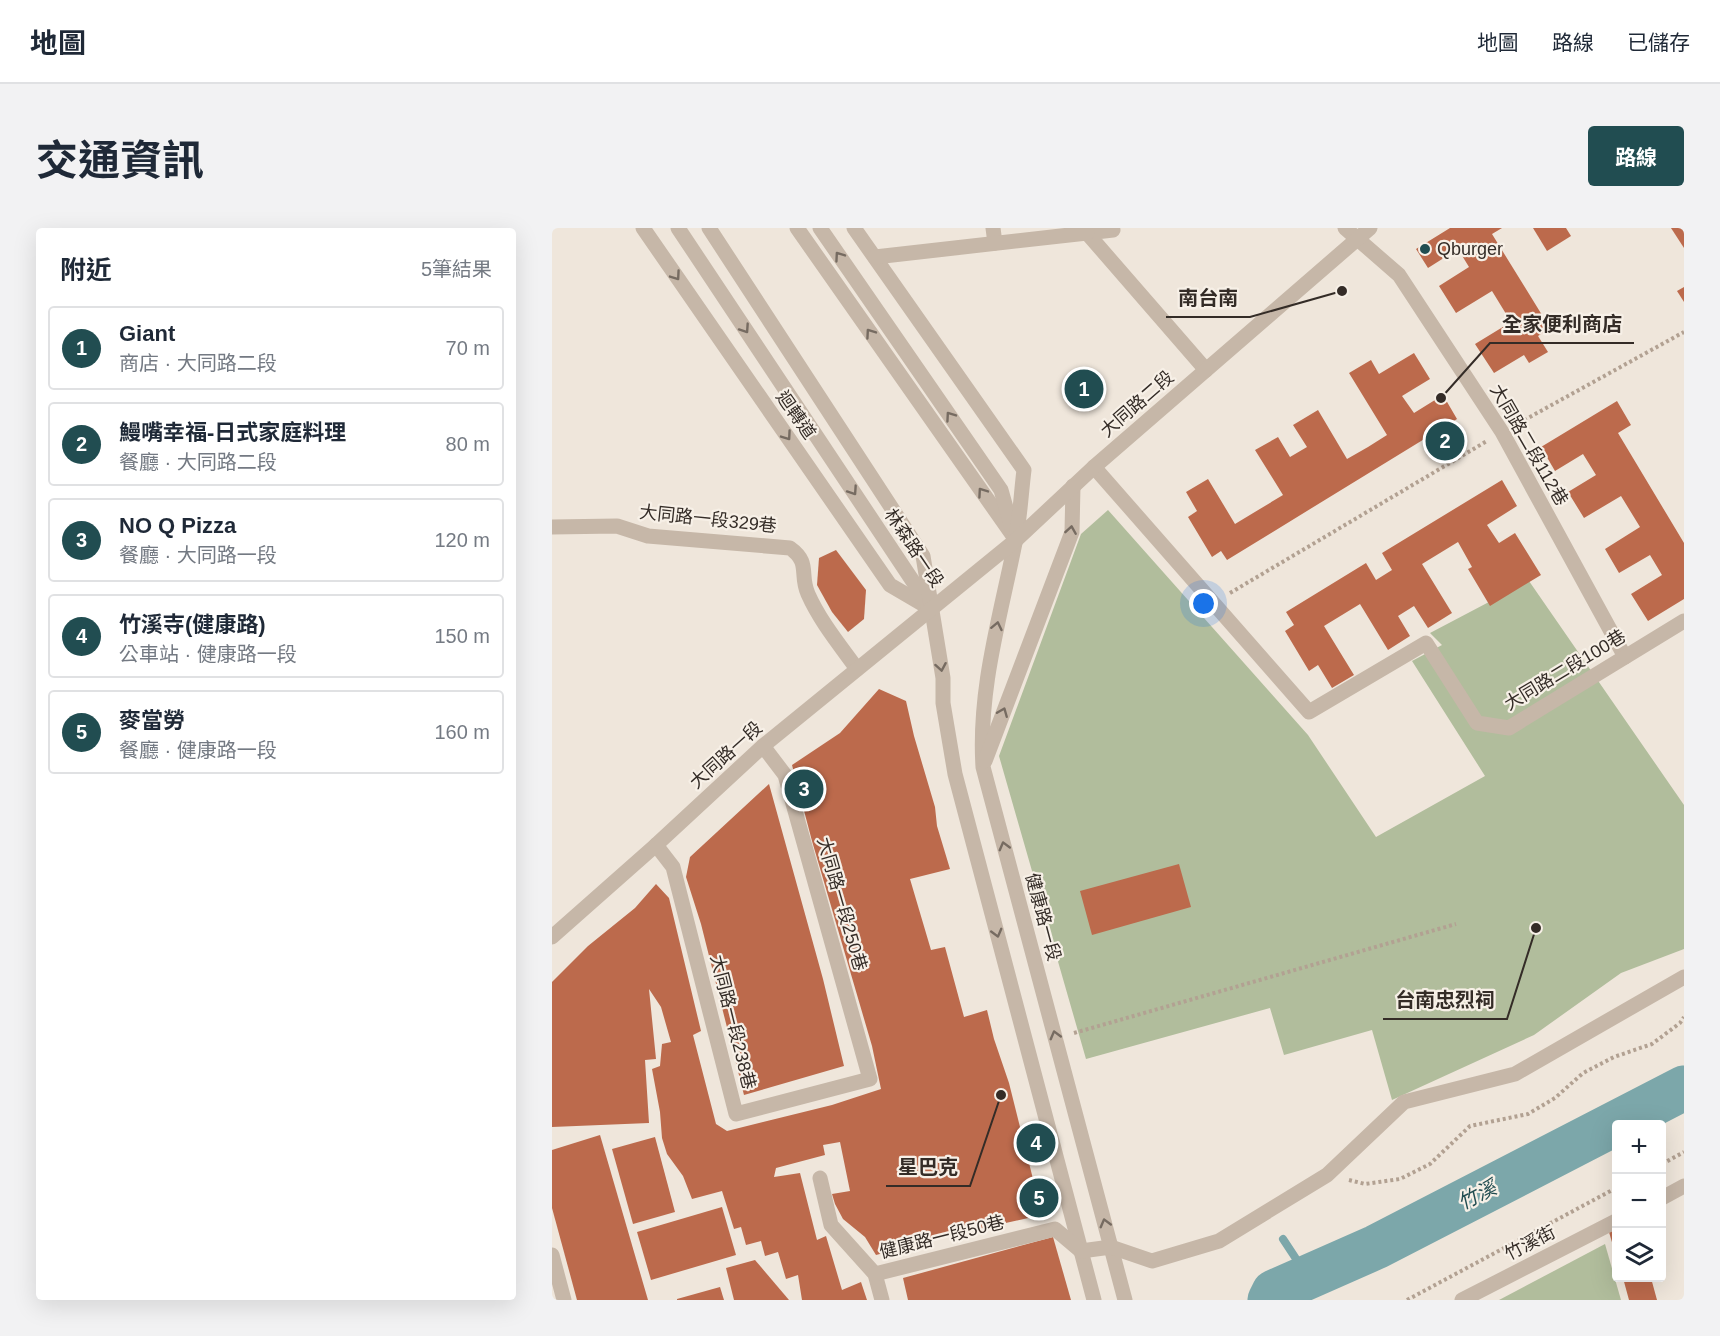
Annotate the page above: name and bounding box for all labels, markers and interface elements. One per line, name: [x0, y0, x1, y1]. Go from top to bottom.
text: 地圖: [30, 28, 86, 59]
text: 地圖: [1477, 31, 1519, 54]
text: 路線: [1552, 31, 1594, 54]
text: 已儲存: [1627, 31, 1690, 54]
button: 路線: [1588, 126, 1684, 186]
text: 交通資訊: [36, 137, 204, 184]
place label: Qburger: [1437, 239, 1503, 259]
marker: Qburger: [1418, 242, 1432, 256]
one-way arrow: [835, 251, 846, 262]
text: 附近: [60, 255, 112, 285]
text: 5筆結果: [421, 258, 492, 280]
one-way arrow: [669, 269, 680, 280]
callout: 南台南: [1166, 279, 1250, 317]
text: 南台南: [1178, 287, 1238, 309]
callout: 全家便利商店: [1490, 305, 1634, 343]
text: 全家便利商店: [1502, 313, 1622, 335]
text: Giant: [119, 321, 175, 346]
one-way arrow: [738, 322, 749, 333]
one-way arrow: [867, 328, 878, 339]
text: 1: [76, 337, 87, 359]
text: 70 m: [446, 337, 490, 359]
text: 商店 · 大同路二段: [119, 352, 277, 374]
pin: 1: [1064, 366, 1104, 412]
street label: 大同路二段: [1096, 367, 1178, 441]
street label: 大同路二段112巷: [1486, 381, 1572, 509]
street label: 迴轉道: [772, 387, 820, 443]
one-way arrow: [946, 412, 957, 423]
pin: 2: [1426, 418, 1464, 464]
text: 鰻嘴幸福-日式家庭料理: [119, 420, 346, 445]
one-way arrow: [780, 430, 791, 441]
text: 2: [76, 433, 87, 455]
text: 80 m: [446, 433, 490, 455]
text: 餐廳 · 大同路二段: [119, 451, 277, 473]
one-way arrow: [846, 485, 857, 496]
one-way arrow: [979, 488, 990, 499]
street label: 大同路一段329巷: [638, 502, 778, 536]
street label: 林森路一段: [881, 505, 947, 591]
text: NO Q Pizza: [119, 513, 236, 538]
one-way arrow: [1064, 525, 1077, 535]
text: 3: [76, 529, 87, 551]
text: 120 m: [434, 529, 490, 551]
text: 餐廳 · 大同路一段: [119, 544, 277, 566]
your location: [1189, 589, 1218, 618]
text: 竹溪寺(健康路): [119, 612, 266, 637]
one-way arrow: [990, 621, 1003, 631]
text: 4: [76, 625, 87, 647]
text: 150 m: [434, 625, 490, 647]
street label: 大同路二段100巷: [1501, 626, 1629, 714]
text: 公車站 · 健康路一段: [119, 643, 297, 665]
one-way arrow: [934, 662, 947, 672]
one-way arrow: [996, 707, 1008, 718]
text: 麥當勞: [119, 708, 185, 733]
street label: 大同路一段: [686, 717, 766, 793]
text: 5: [76, 721, 87, 743]
text: 160 m: [434, 721, 490, 743]
text: 餐廳 · 健康路一段: [119, 739, 277, 761]
pin: 3: [784, 766, 824, 812]
street label: 大同路一段250巷: [813, 835, 871, 973]
one-way arrow: [999, 842, 1011, 852]
street label: 健康路一段: [1022, 871, 1064, 963]
one-way arrow: [989, 927, 1002, 937]
street label: 大同路一段238巷: [707, 953, 759, 1091]
callout: 台南忠烈祠: [1383, 981, 1507, 1019]
text: 台南忠烈祠: [1395, 989, 1495, 1011]
one-way arrow: [1049, 1030, 1062, 1040]
pin: 4: [1016, 1120, 1056, 1166]
map controls: [1612, 1120, 1666, 1282]
button: +: [1612, 1120, 1666, 1174]
callout: 星巴克: [886, 1148, 970, 1186]
text: 星巴克: [898, 1156, 958, 1178]
button: −: [1612, 1174, 1666, 1228]
water label: 竹溪: [1454, 1175, 1502, 1214]
pin: 5: [1020, 1176, 1058, 1220]
street label: 健康路一段50巷: [877, 1212, 1007, 1262]
one-way arrow: [1100, 1218, 1112, 1229]
street label: 竹溪街: [1501, 1222, 1559, 1264]
button: layers: [1612, 1228, 1666, 1282]

